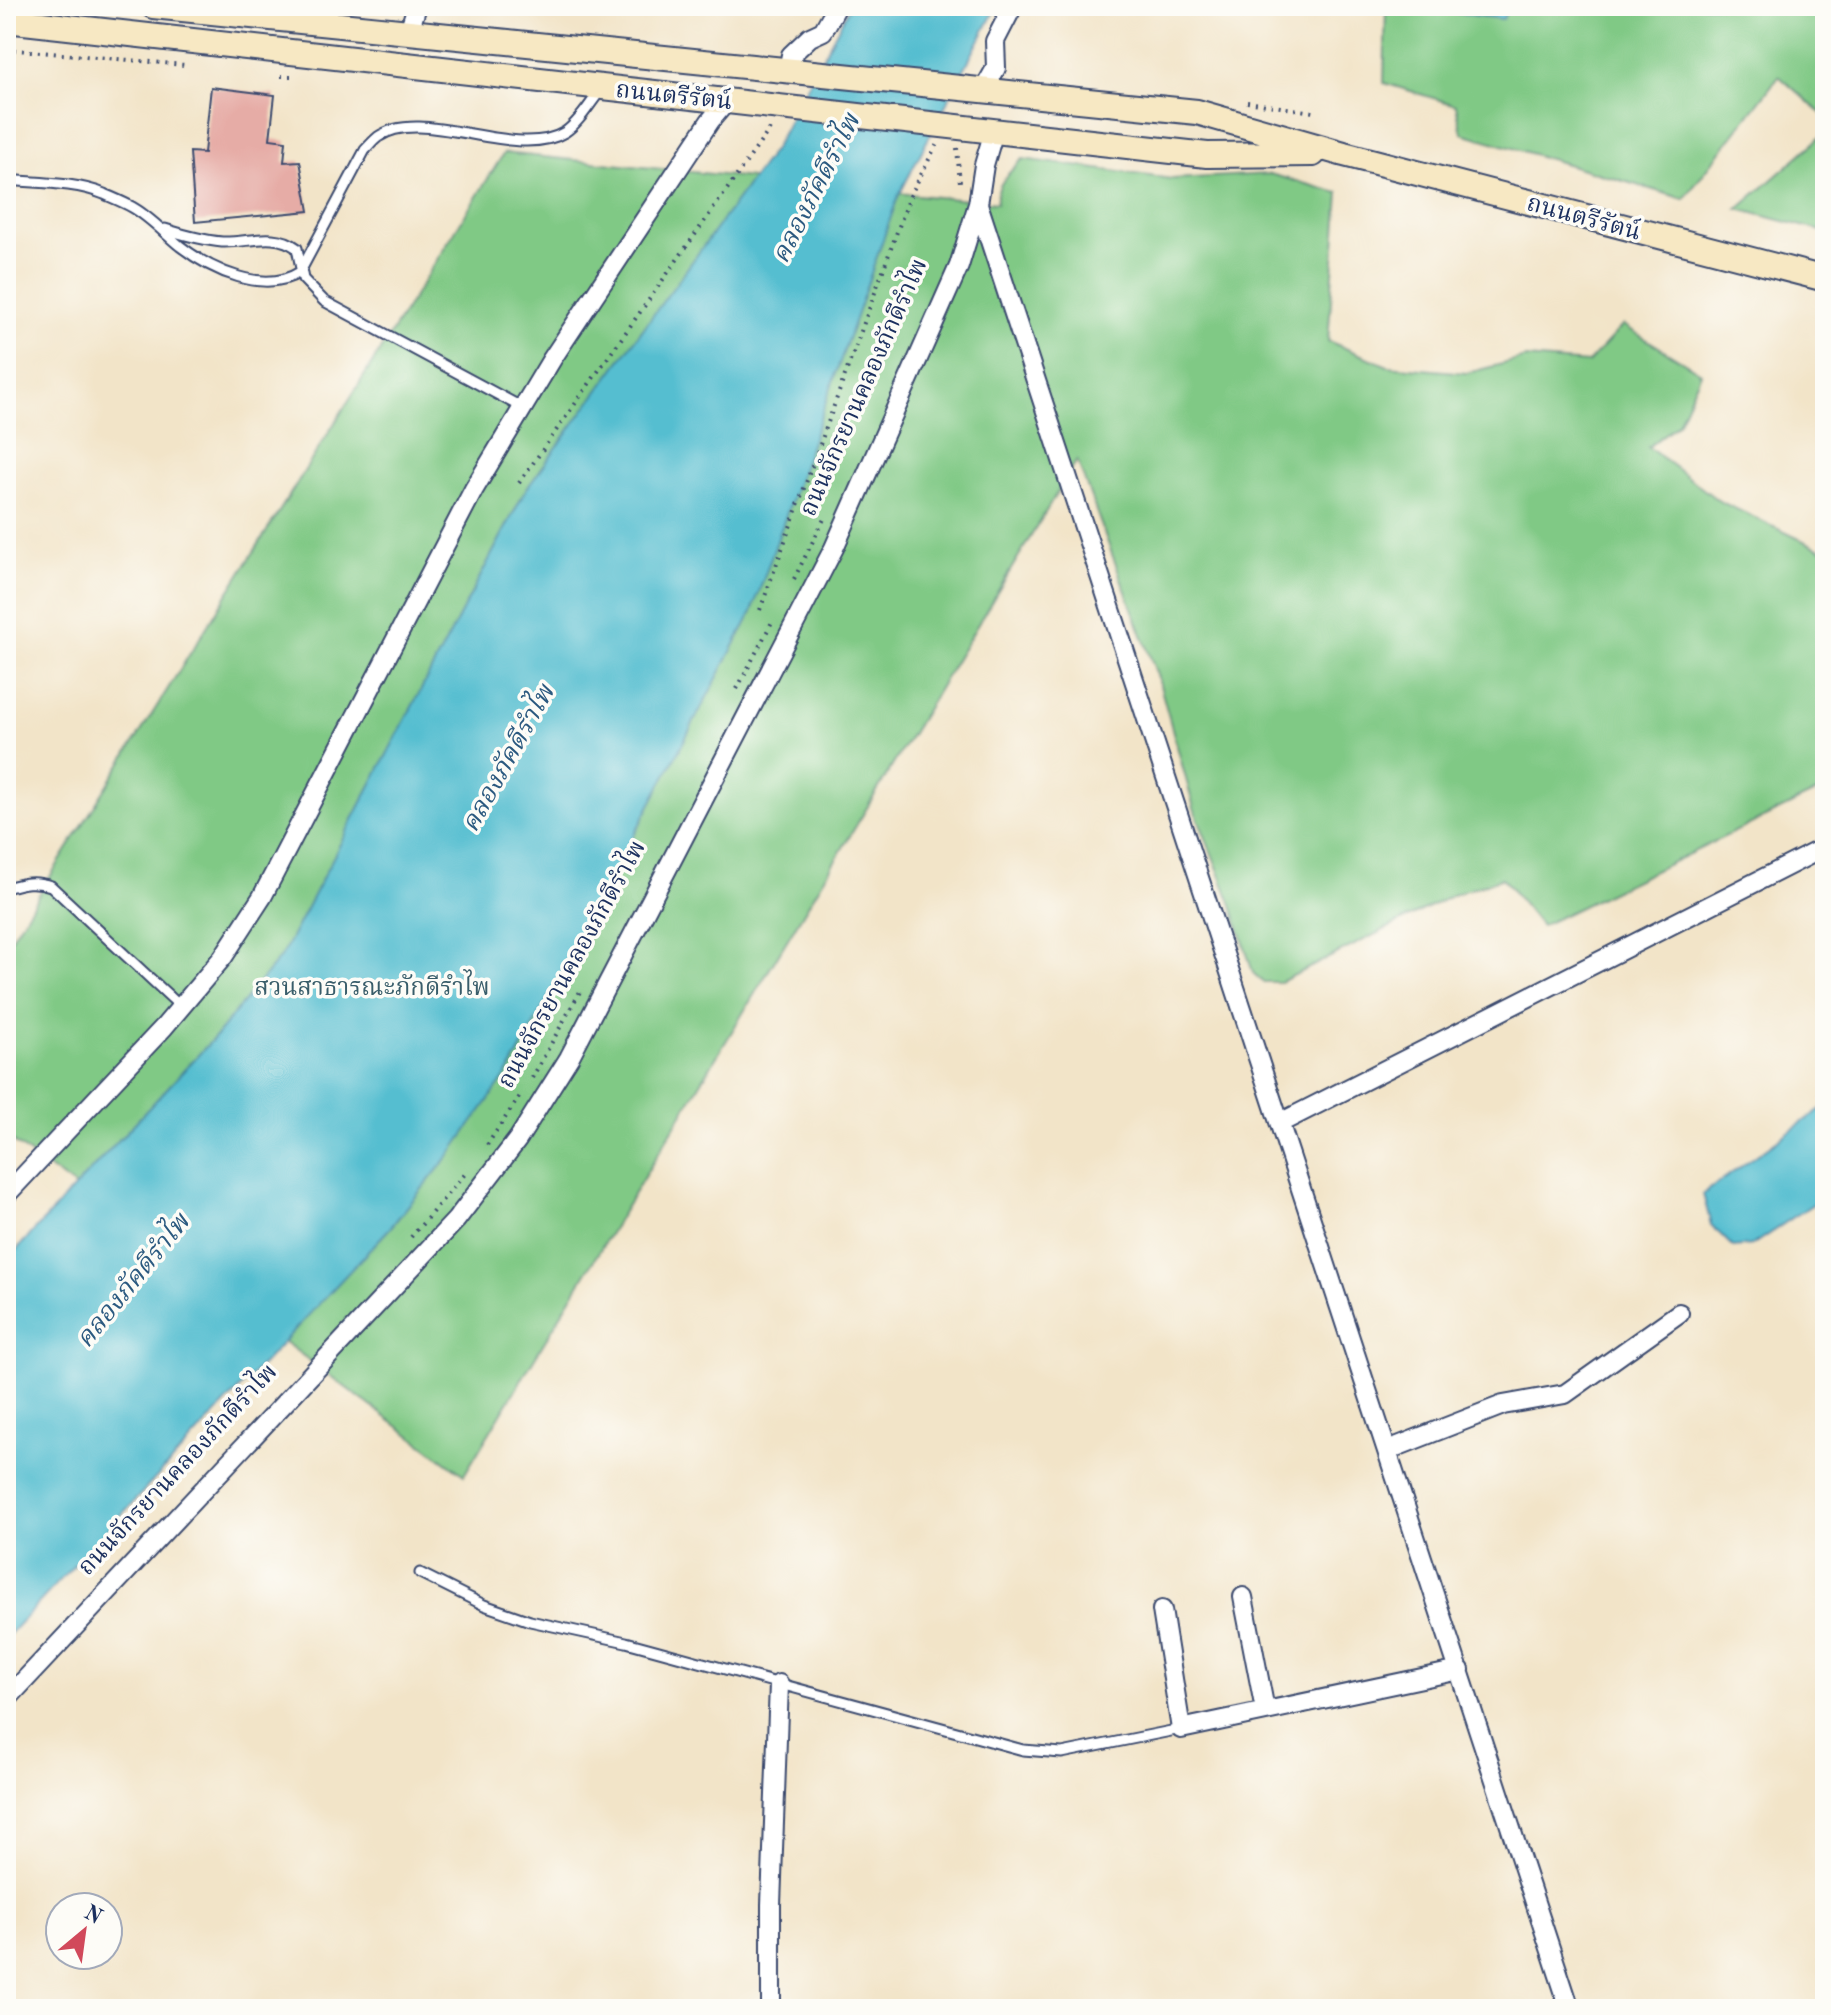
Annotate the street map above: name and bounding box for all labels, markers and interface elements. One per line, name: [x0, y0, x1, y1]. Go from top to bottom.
street label: ถนนตรีรัตน์: [614, 73, 734, 115]
water label: คลองภัคดีรำไพ: [762, 106, 866, 268]
street label: ถนนตรีรัตน์: [1524, 186, 1645, 246]
street label: ถนนจักรยานคลองภักดีรำไพ: [790, 252, 933, 520]
water label: คลองภัคดีรำไพ: [452, 677, 560, 837]
street label: ถนนจักรยานคลองภักดีรำไพ: [488, 833, 651, 1093]
park label: สวนสาธารณะภักดีรำไพ: [254, 969, 490, 1001]
water label: คลองภัคดีรำไพ: [67, 1204, 196, 1353]
street label: ถนนจักรยานคลองภักดีรำไพ: [69, 1355, 282, 1581]
north arrow: [44, 1891, 124, 1971]
text: N: [80, 1902, 106, 1929]

